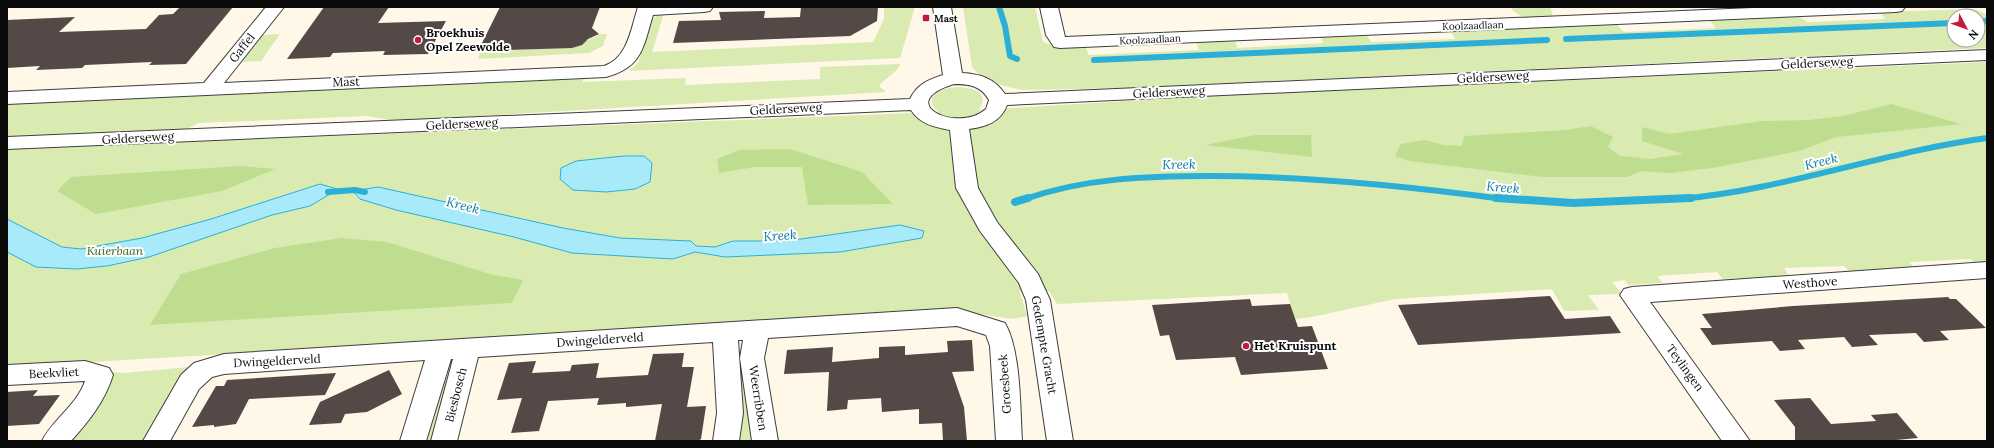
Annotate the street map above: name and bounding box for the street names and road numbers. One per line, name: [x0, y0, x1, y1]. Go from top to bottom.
street label: Koolzaadlaan: [1442, 18, 1504, 33]
street label: Gaffel: [225, 30, 258, 65]
street label: Koolzaadlaan: [1119, 31, 1181, 48]
street label: Gelderseweg: [1780, 53, 1854, 72]
street label: Gelderseweg: [1456, 67, 1530, 86]
street label: Mast: [332, 74, 360, 89]
street label: Gelderseweg: [1132, 82, 1206, 101]
street label: Gelderseweg: [749, 99, 823, 118]
street label: Gelderseweg: [425, 114, 499, 133]
street label: Gelderseweg: [101, 128, 175, 147]
street label: Westhove: [1782, 273, 1838, 292]
street label: Gedempte Gracht: [1028, 294, 1061, 396]
street label: Dwingelderveld: [556, 329, 644, 350]
street label: Teylingen: [1663, 341, 1707, 394]
street label: Dwingelderveld: [233, 351, 321, 370]
street label: Groesbeek: [995, 353, 1014, 414]
street label: Beekvliet: [28, 364, 80, 381]
street label: Weerribben: [746, 364, 771, 432]
street label: Biesbosch: [441, 366, 470, 424]

